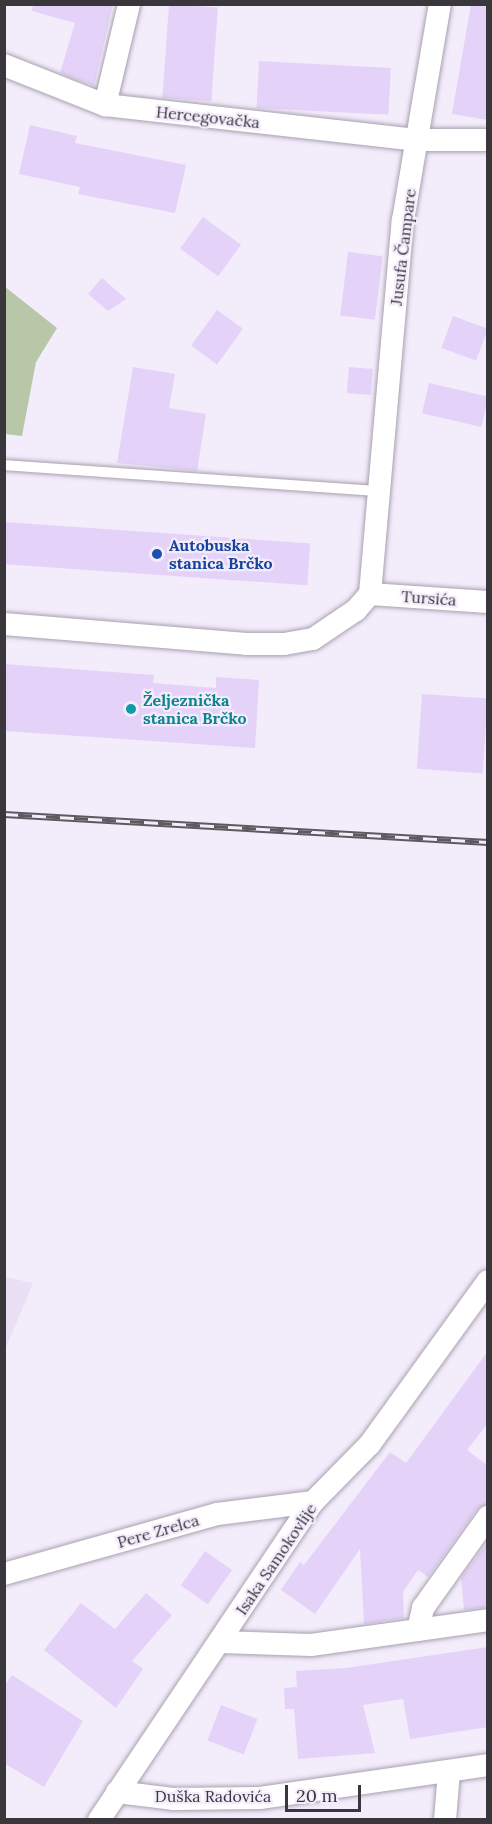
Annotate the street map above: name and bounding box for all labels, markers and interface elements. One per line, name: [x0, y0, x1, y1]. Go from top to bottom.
street label: Hercegovačka: [155, 102, 261, 132]
street label: Jusufa Čampare: [386, 188, 420, 306]
place label: Autobuska stanica Brčko: [169, 535, 272, 573]
marker: Autobuska stanica Brčko: [150, 547, 164, 561]
street label: Tursića: [401, 587, 457, 609]
place label: Željeznička stanica Brčko: [143, 690, 246, 728]
marker: Željeznička stanica Brčko: [124, 702, 138, 716]
street label: Isaka Samokovlije: [232, 1500, 320, 1618]
street label: Pere Zrelca: [115, 1510, 201, 1552]
scale bar: [288, 1773, 364, 1811]
text: 20 m: [296, 1784, 338, 1807]
street label: Duška Radovića: [155, 1786, 271, 1806]

